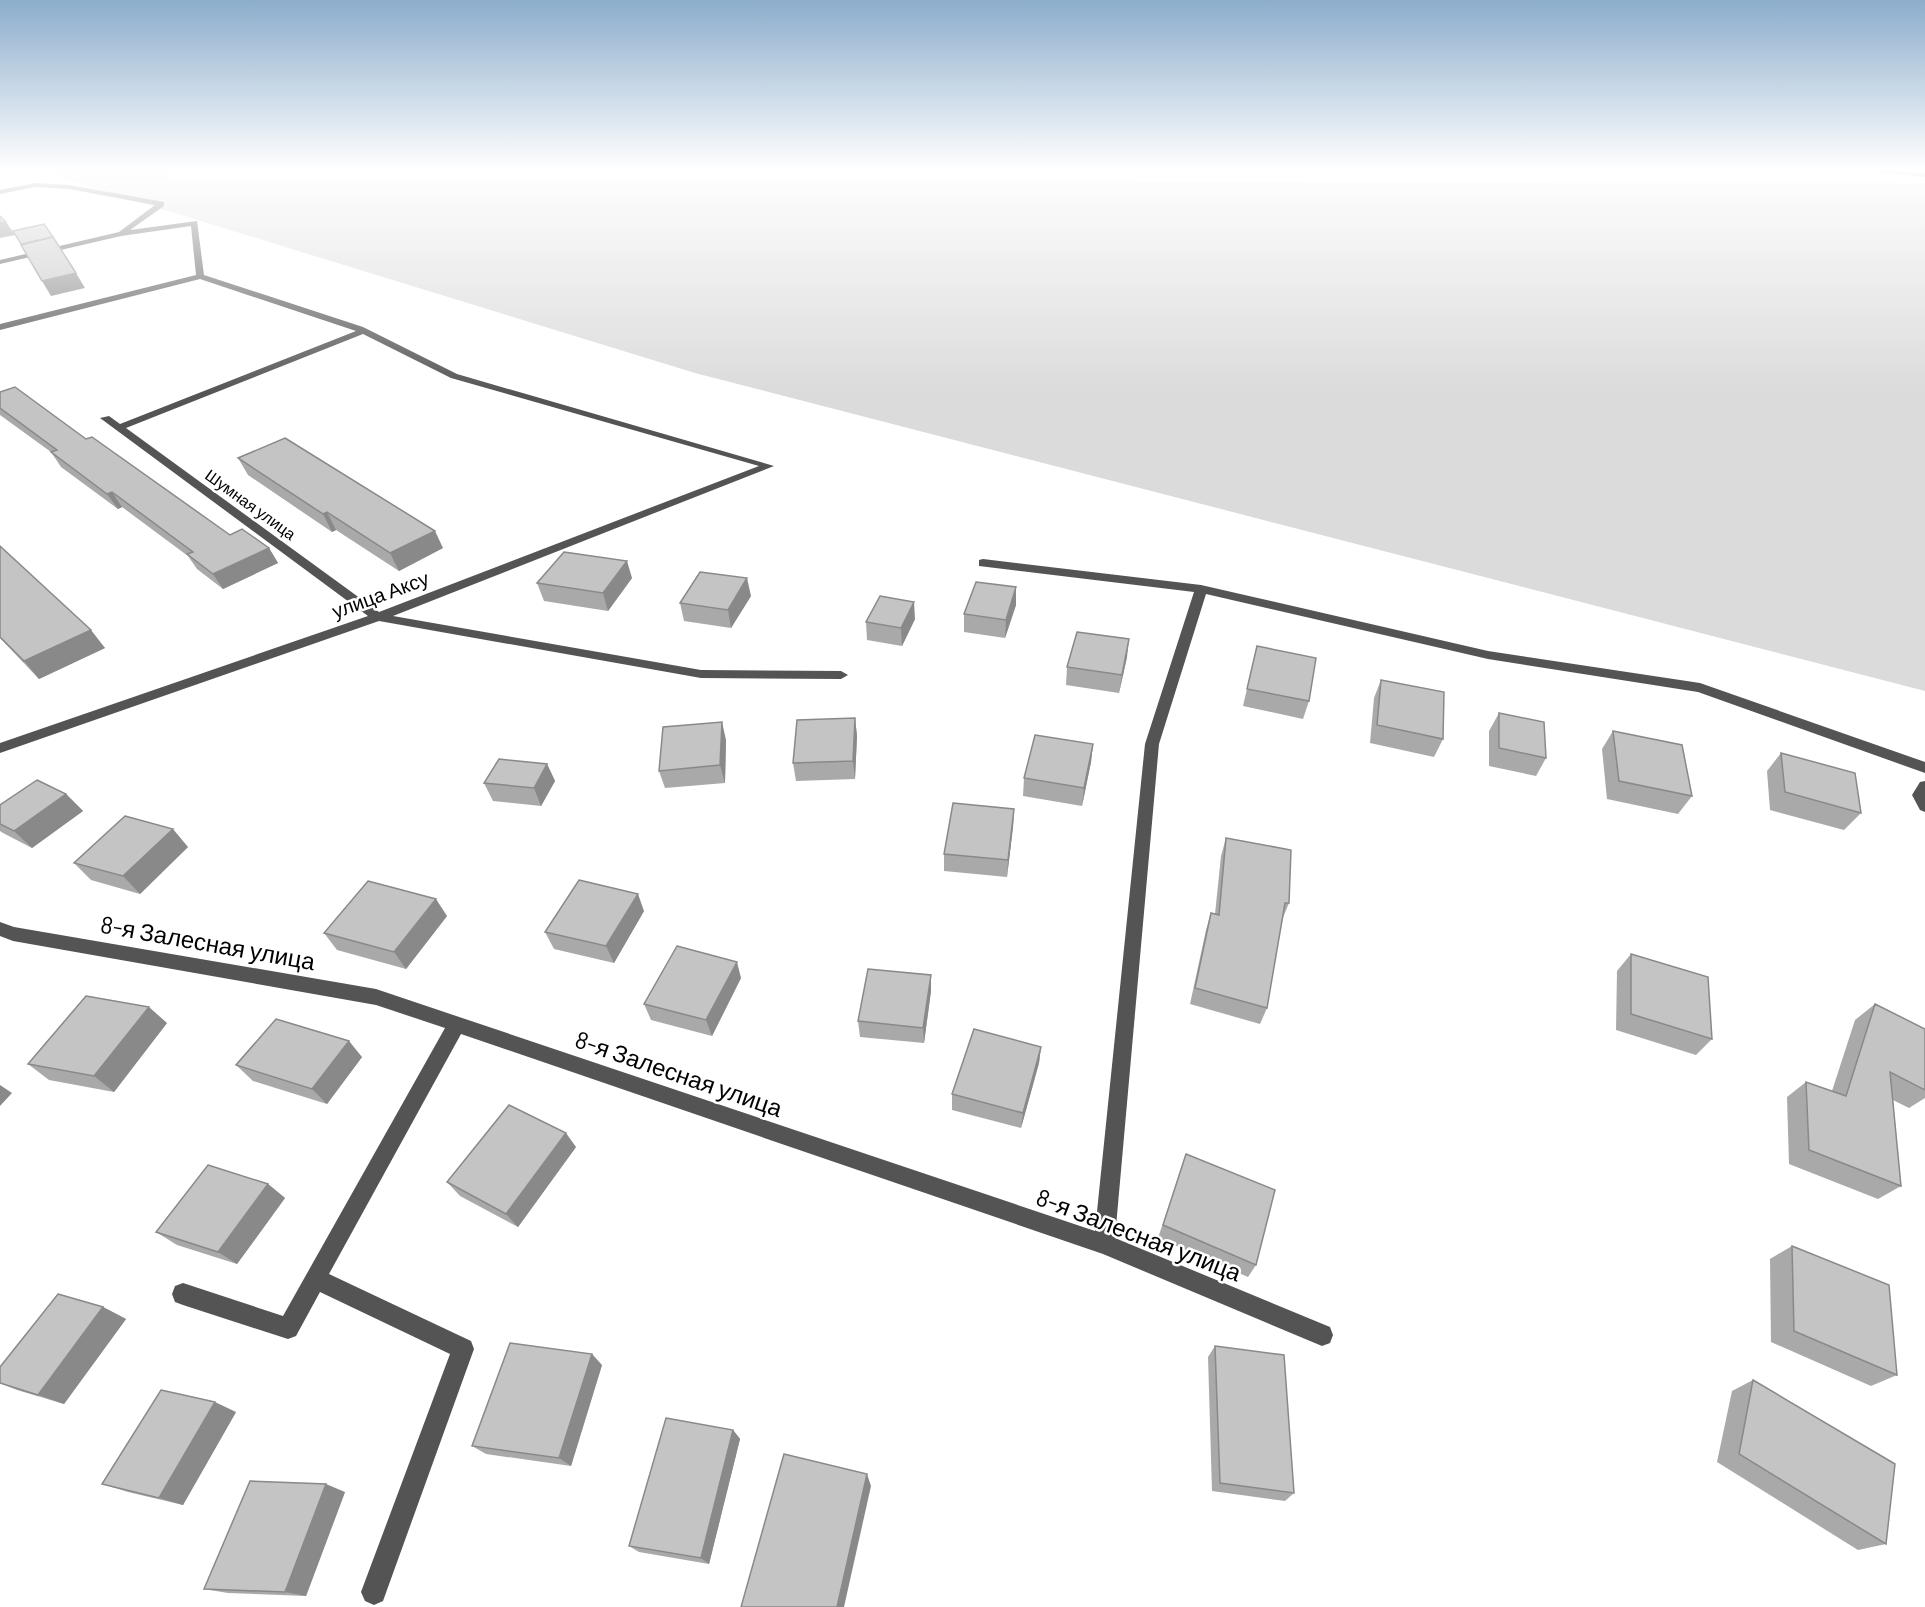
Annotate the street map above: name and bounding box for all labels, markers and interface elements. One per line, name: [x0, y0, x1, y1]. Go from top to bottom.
street label: Шумная улица: [202, 465, 300, 543]
street label: улица Аксу: [328, 565, 432, 623]
street label: 8-я Залесная улица: [98, 909, 318, 975]
street label: 8-я Залесная улица: [572, 1024, 787, 1122]
street label: 8-я Залесная улица: [1032, 1182, 1246, 1287]

